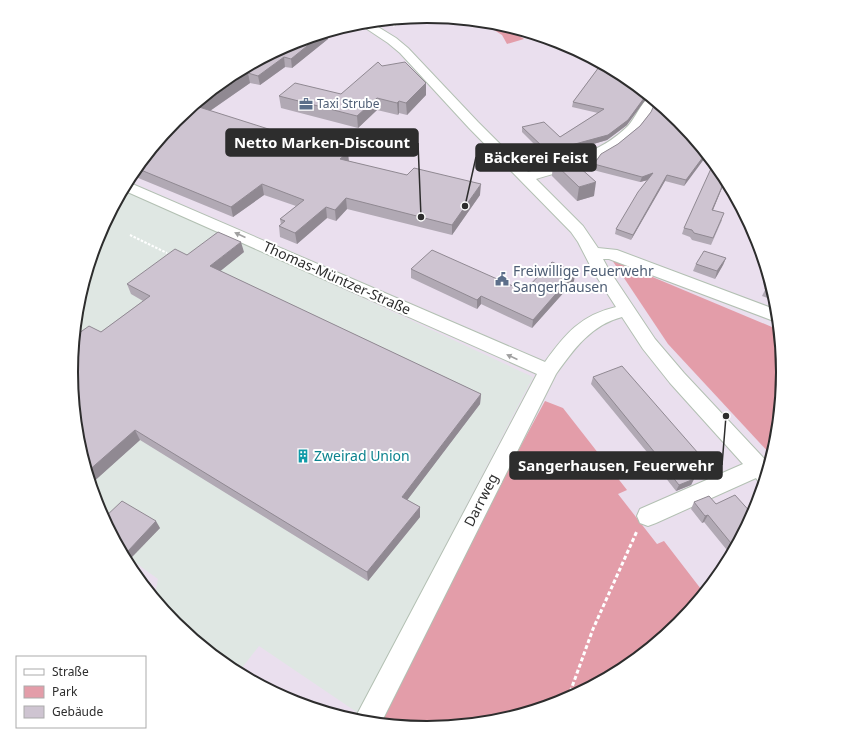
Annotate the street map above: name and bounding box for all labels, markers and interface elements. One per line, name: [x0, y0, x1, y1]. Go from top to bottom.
place label: Taxi Strube: [317, 95, 380, 112]
office icon: Taxi Strube: [298, 96, 314, 112]
callout: Netto Marken-Discount: [226, 129, 418, 156]
text: Netto Marken-Discount: [234, 132, 411, 152]
callout: Bäckerei Feist: [476, 144, 596, 171]
text: Bäckerei Feist: [484, 147, 589, 167]
one-way arrow: [234, 232, 245, 238]
street label: Thomas-Müntzer-Straße: [260, 236, 414, 319]
place label: Freiwillige Feuerwehr Sangerhausen: [513, 261, 654, 296]
public building icon: Freiwillige Feuerwehr Sangerhausen: [494, 271, 510, 287]
one-way arrow: [506, 353, 518, 360]
place label: Zweirad Union: [314, 446, 410, 465]
building icon: Zweirad Union: [295, 448, 311, 464]
callout: Sangerhausen, Feuerwehr: [510, 452, 722, 479]
text: Sangerhausen, Feuerwehr: [518, 455, 714, 475]
street label: Darrweg: [459, 470, 502, 530]
legend: [16, 656, 146, 728]
text: Straße: [52, 663, 89, 680]
text: Park: [52, 683, 78, 700]
text: Gebäude: [52, 703, 103, 720]

